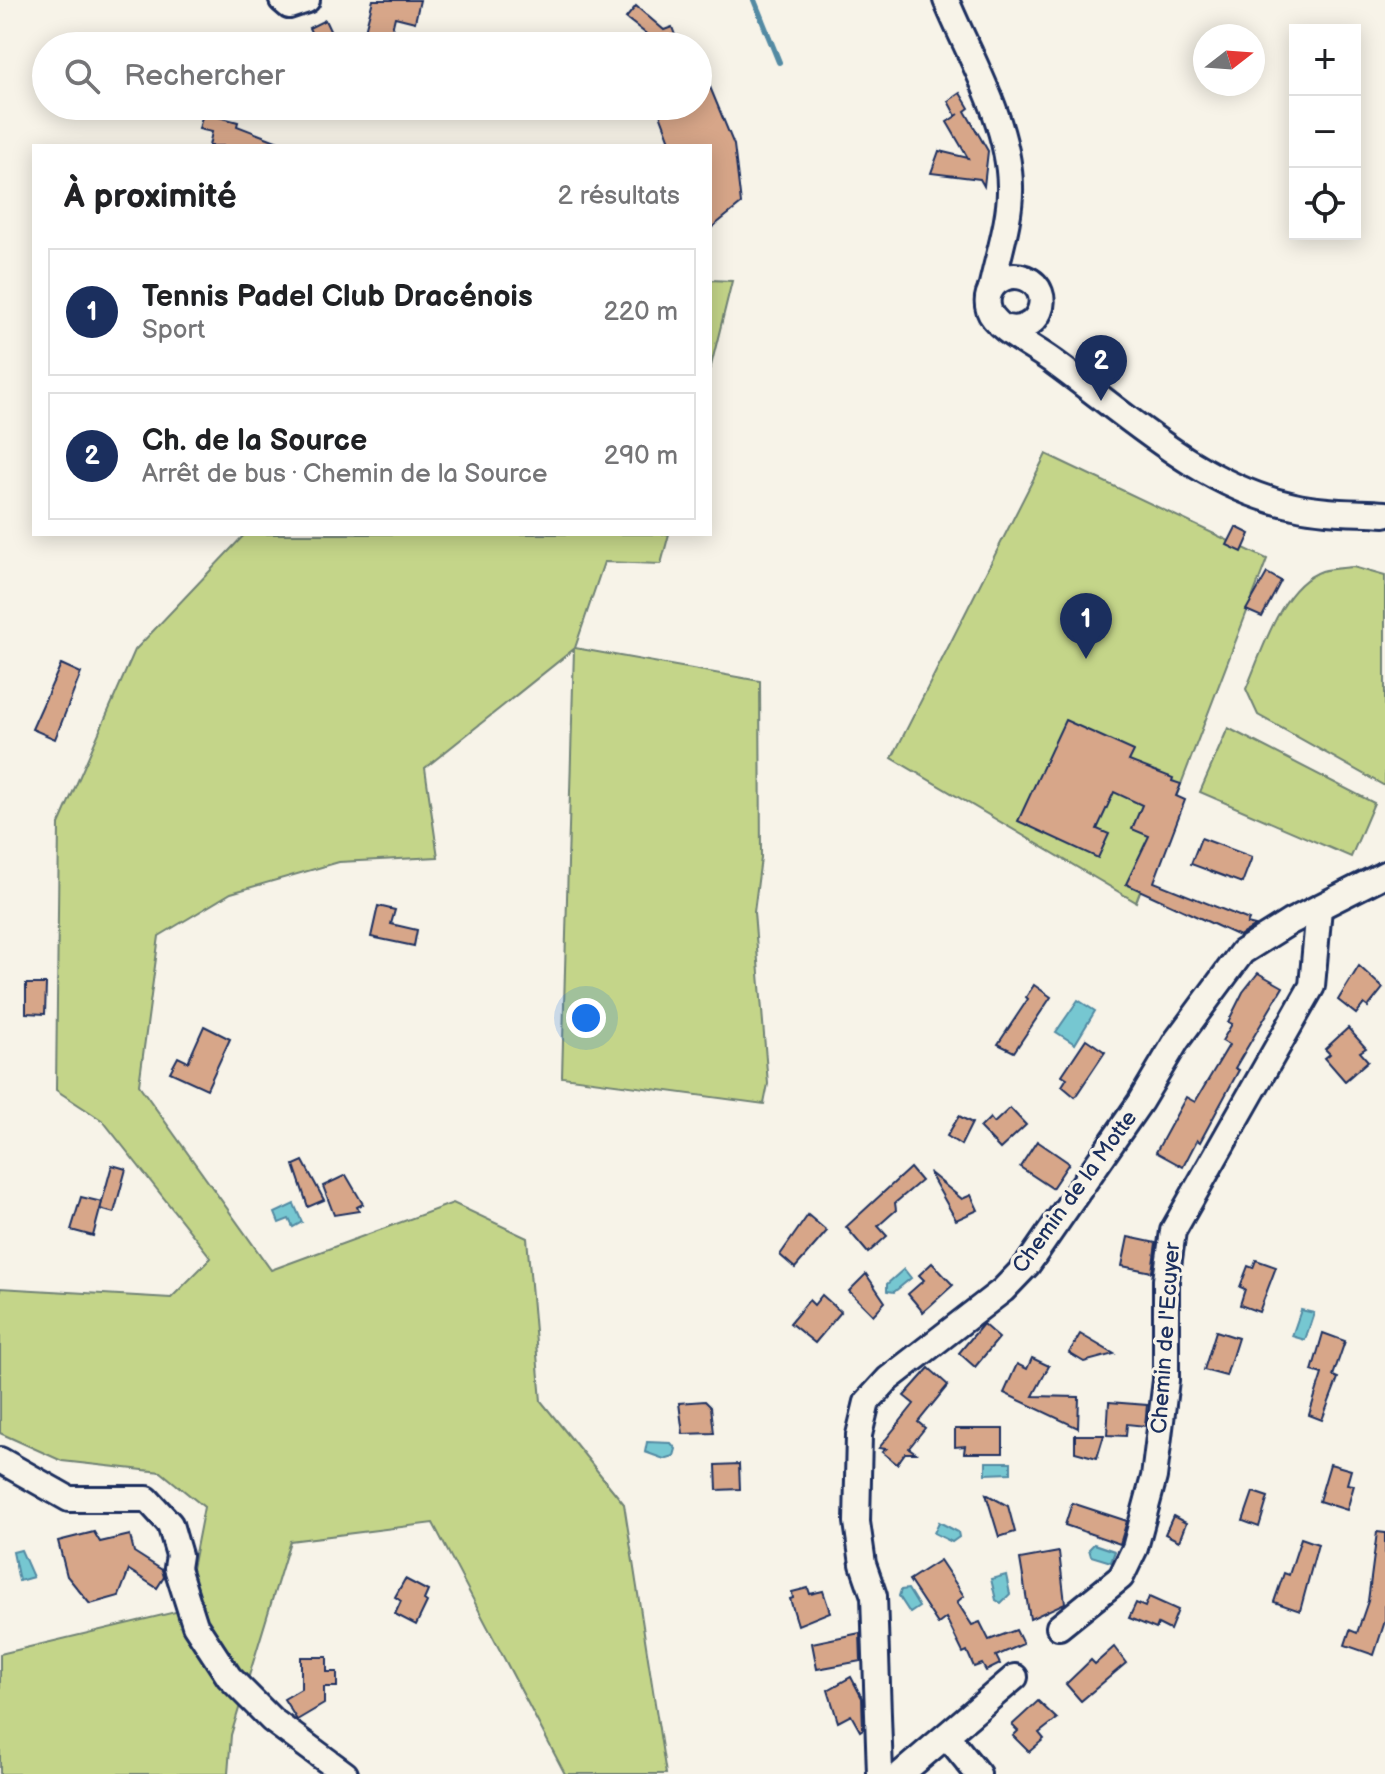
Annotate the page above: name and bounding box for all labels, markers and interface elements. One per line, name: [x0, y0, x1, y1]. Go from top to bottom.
north arrow: [1193, 24, 1265, 96]
map controls: [1289, 24, 1361, 240]
button: +: [1289, 24, 1361, 96]
search box: [32, 32, 712, 120]
icon: search: [60, 54, 104, 98]
text: Rechercher: [124, 58, 285, 94]
button: −: [1289, 96, 1361, 168]
button: locate: [1289, 168, 1361, 240]
text: À proximité: [64, 176, 237, 217]
text: 2 résultats: [557, 181, 680, 212]
text: Tennis Padel Club Dracénois: [142, 279, 533, 315]
text: 1: [87, 297, 97, 328]
text: 220 m: [604, 297, 678, 328]
text: Sport: [142, 315, 205, 346]
pin: 2: [1075, 335, 1127, 401]
text: Ch. de la Source: [142, 423, 367, 459]
text: 2: [84, 441, 100, 472]
text: 290 m: [604, 441, 678, 472]
text: Arrêt de bus · Chemin de la Source: [142, 459, 547, 490]
pin: 1: [1060, 593, 1112, 659]
your location: [566, 998, 606, 1038]
street label: Chemin de la Motte: [1007, 1105, 1143, 1279]
street label: Chemin de l'Ecuyer: [1146, 1240, 1186, 1435]

